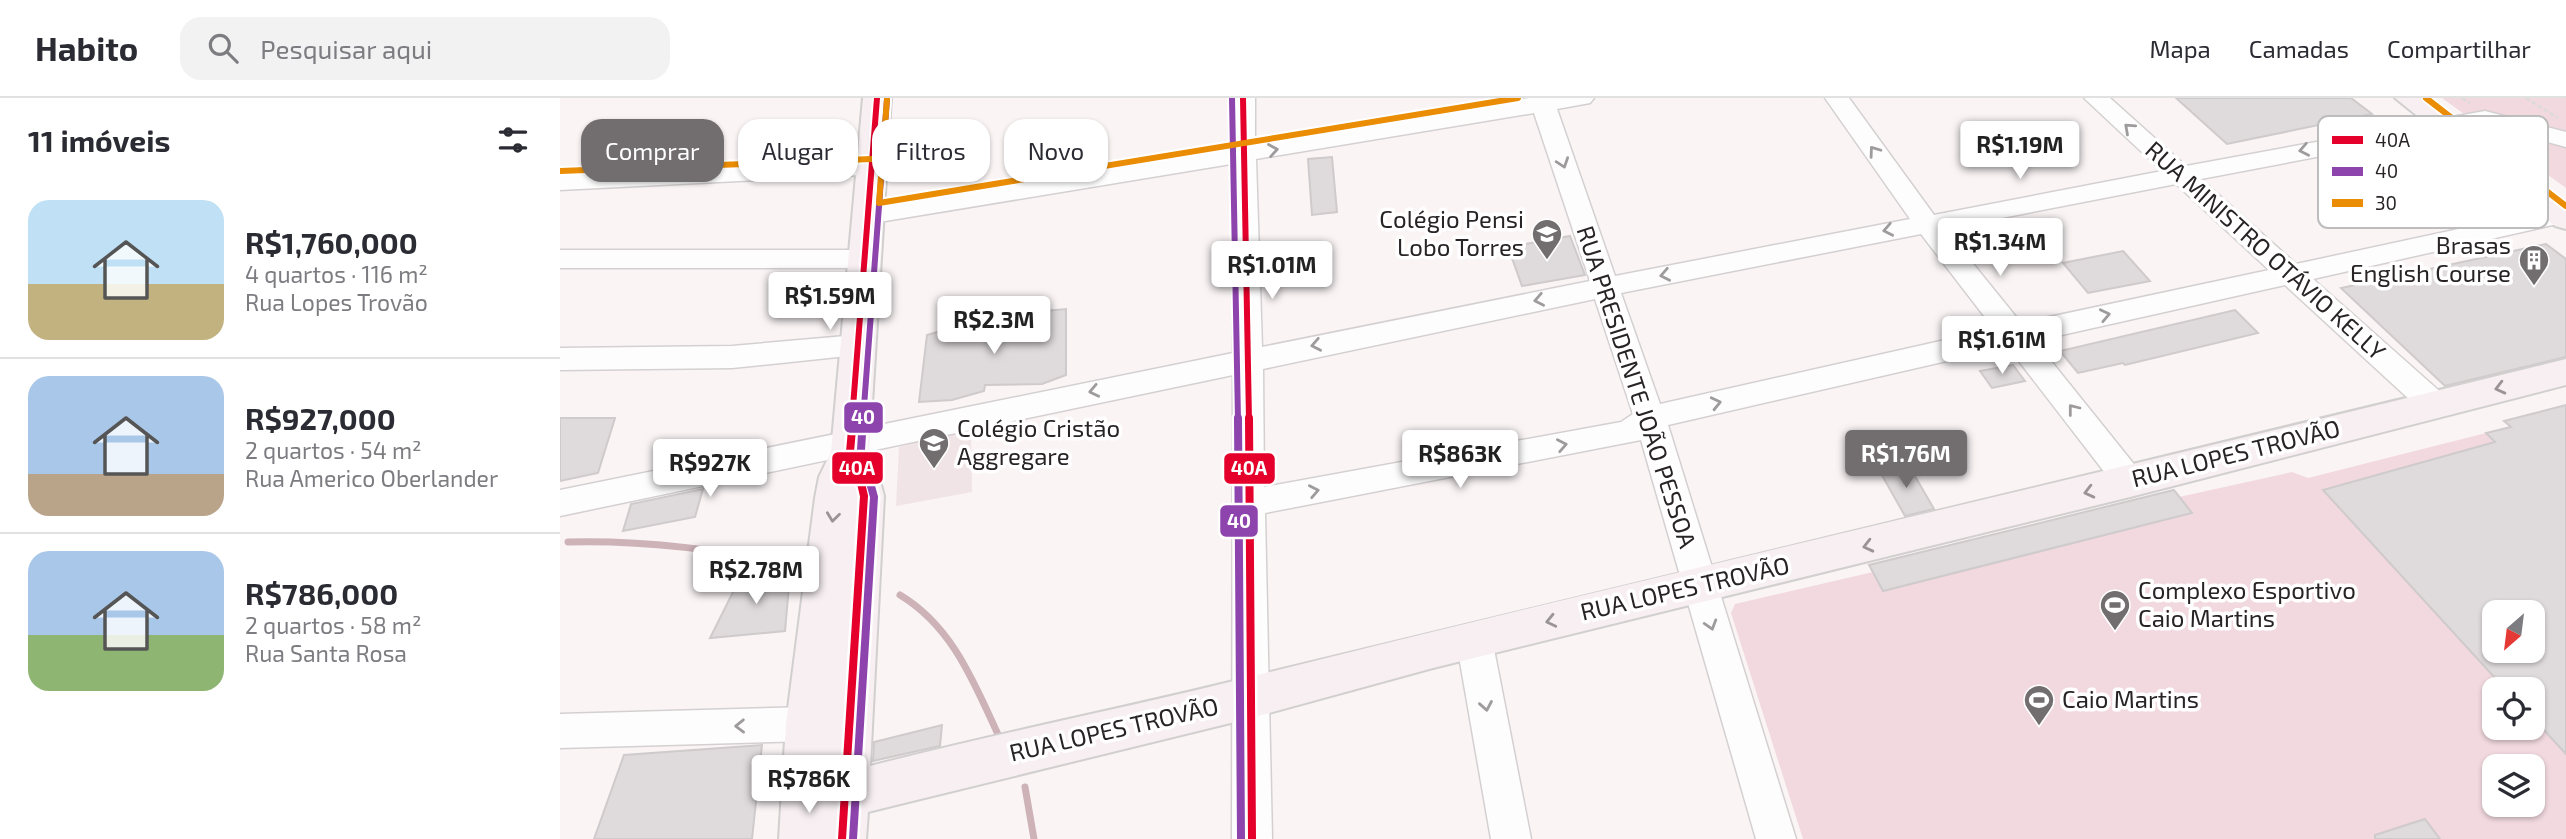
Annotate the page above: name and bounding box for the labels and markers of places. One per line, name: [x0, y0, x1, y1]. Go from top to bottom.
pin: R$1.19M: [1955, 122, 2085, 181]
place label: Colégio Pensi Lobo Torres: [1379, 204, 1524, 261]
school or university icon: Colégio Pensi Lobo Torres: [1530, 217, 1564, 261]
pin: R$1.34M: [1935, 218, 2065, 278]
place label: Brasas English Course: [2350, 230, 2511, 287]
pin: R$1.01M: [1207, 242, 1337, 301]
building icon: Brasas English Course: [2517, 243, 2551, 287]
pin: R$1.59M: [765, 272, 895, 332]
pin: R$2.3M: [937, 296, 1051, 356]
pin: R$1.61M: [1937, 316, 2067, 376]
place label: Colégio Cristão Aggregare: [957, 413, 1120, 470]
school or university icon: Colégio Cristão Aggregare: [917, 426, 951, 470]
pin: R$863K: [1403, 430, 1517, 490]
pin: R$1.76M: [1841, 430, 1971, 490]
pin: R$927K: [653, 440, 767, 499]
pin: R$2.78M: [691, 546, 821, 606]
place label: Complexo Esportivo Caio Martins: [2138, 575, 2356, 632]
sports icon: Complexo Esportivo Caio Martins: [2098, 588, 2132, 632]
sports icon: Caio Martins: [2022, 683, 2056, 727]
place label: Caio Martins: [2062, 684, 2199, 713]
pin: R$786K: [752, 756, 866, 815]

